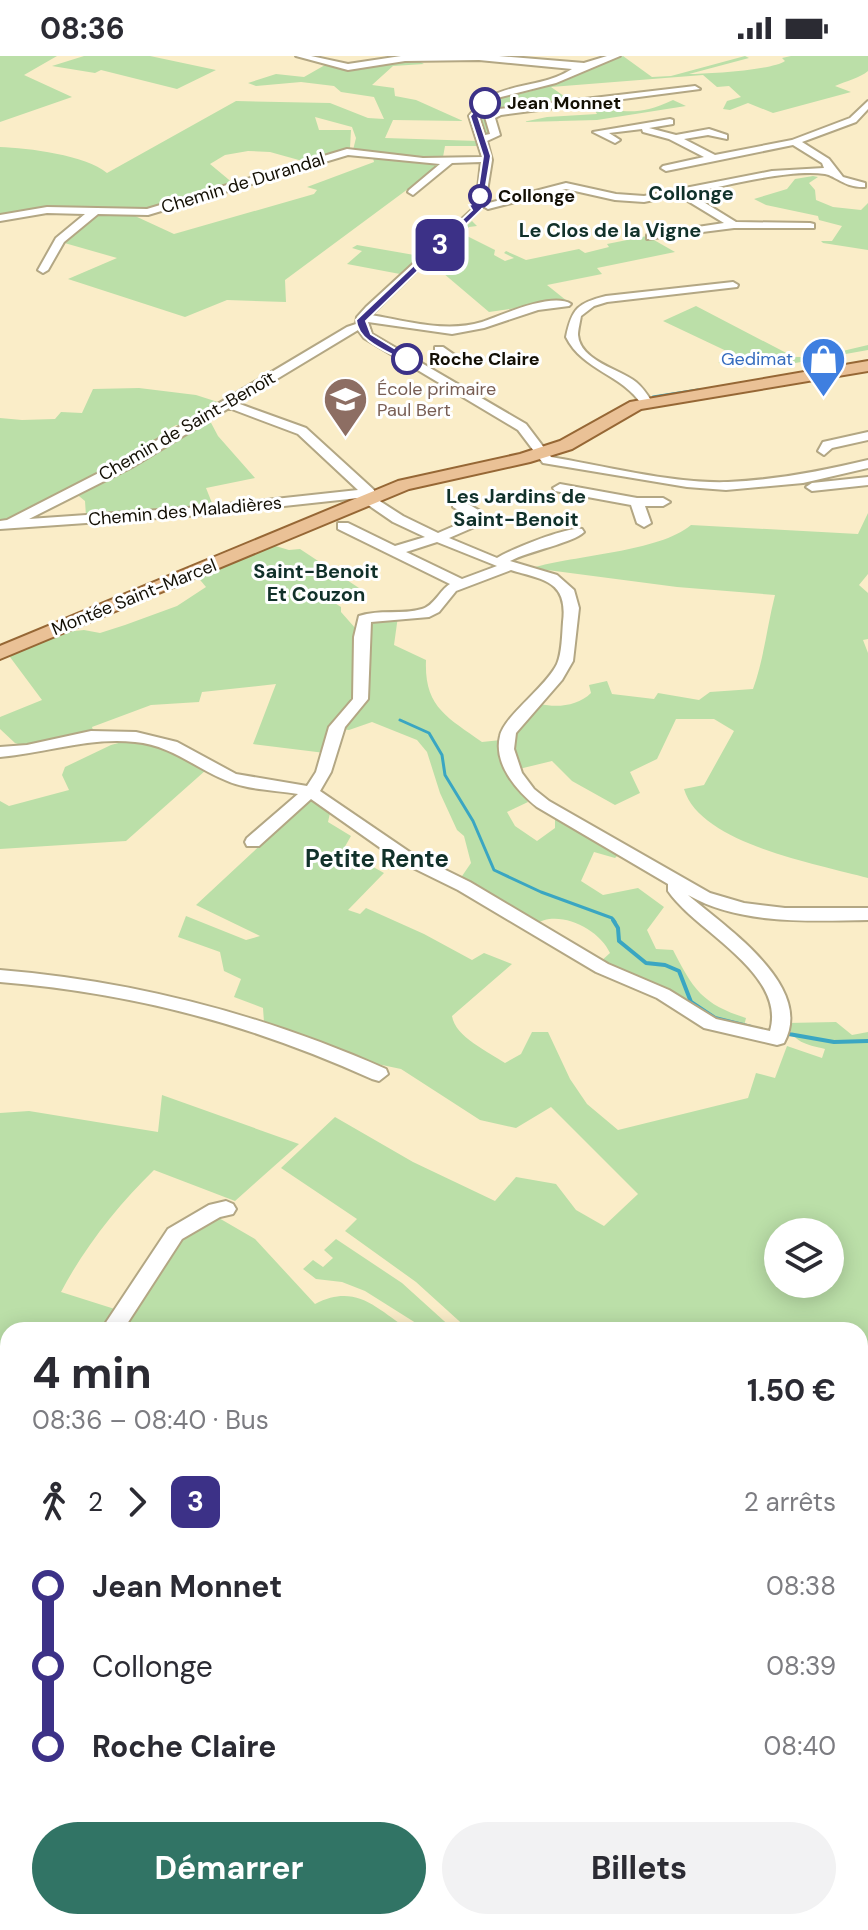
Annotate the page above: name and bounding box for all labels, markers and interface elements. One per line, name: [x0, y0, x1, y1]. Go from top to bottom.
text: 08:36: [40, 9, 125, 48]
marker: Jean Monnet: [470, 88, 500, 118]
place label: Jean Monnet: [507, 91, 621, 115]
street label: Chemin de Durandal: [158, 147, 328, 219]
district label: Collonge: [648, 180, 734, 206]
place label: Collonge: [498, 184, 575, 208]
marker: Collonge: [469, 185, 491, 207]
district label: Le Clos de la Vigne: [519, 217, 701, 243]
line badge: 3: [414, 219, 466, 271]
text: 3: [432, 226, 448, 263]
shop icon: Gedimat: [800, 335, 848, 398]
marker: Roche Claire: [392, 344, 422, 374]
place label: Roche Claire: [429, 347, 540, 371]
place label: Gedimat: [721, 347, 793, 371]
street label: Chemin de Saint-Benoît: [94, 366, 280, 486]
school or university icon: École primaire Paul Bert: [322, 375, 370, 438]
place label: École primaire Paul Bert: [377, 377, 496, 422]
district label: Les Jardins de Saint-Benoit: [446, 483, 586, 532]
street label: Chemin des Maladières: [87, 491, 283, 531]
street label: Montée Saint-Marcel: [48, 553, 220, 641]
district label: Saint-Benoit Et Couzon: [253, 558, 379, 607]
district label: Petite Rente: [305, 843, 449, 874]
map controls: [764, 1218, 844, 1298]
button: layers: [764, 1218, 844, 1298]
text: 4 min: [32, 1344, 152, 1402]
text: 1.50 €: [747, 1371, 836, 1410]
text: 08:36 – 08:40 · Bus: [32, 1403, 269, 1437]
icon: walk: [32, 1480, 76, 1524]
icon: forward: [115, 1480, 159, 1524]
text: 3: [187, 1483, 204, 1520]
text: 2: [88, 1485, 103, 1519]
text: 2 arrêts: [744, 1485, 836, 1519]
text: Jean Monnet: [92, 1567, 282, 1606]
text: 08:38: [766, 1569, 836, 1603]
text: Collonge: [92, 1647, 213, 1686]
text: 08:39: [766, 1649, 836, 1683]
text: Roche Claire: [92, 1727, 276, 1766]
text: 08:40: [764, 1729, 836, 1763]
button: Démarrer: [32, 1822, 426, 1914]
button: Billets: [442, 1822, 836, 1914]

